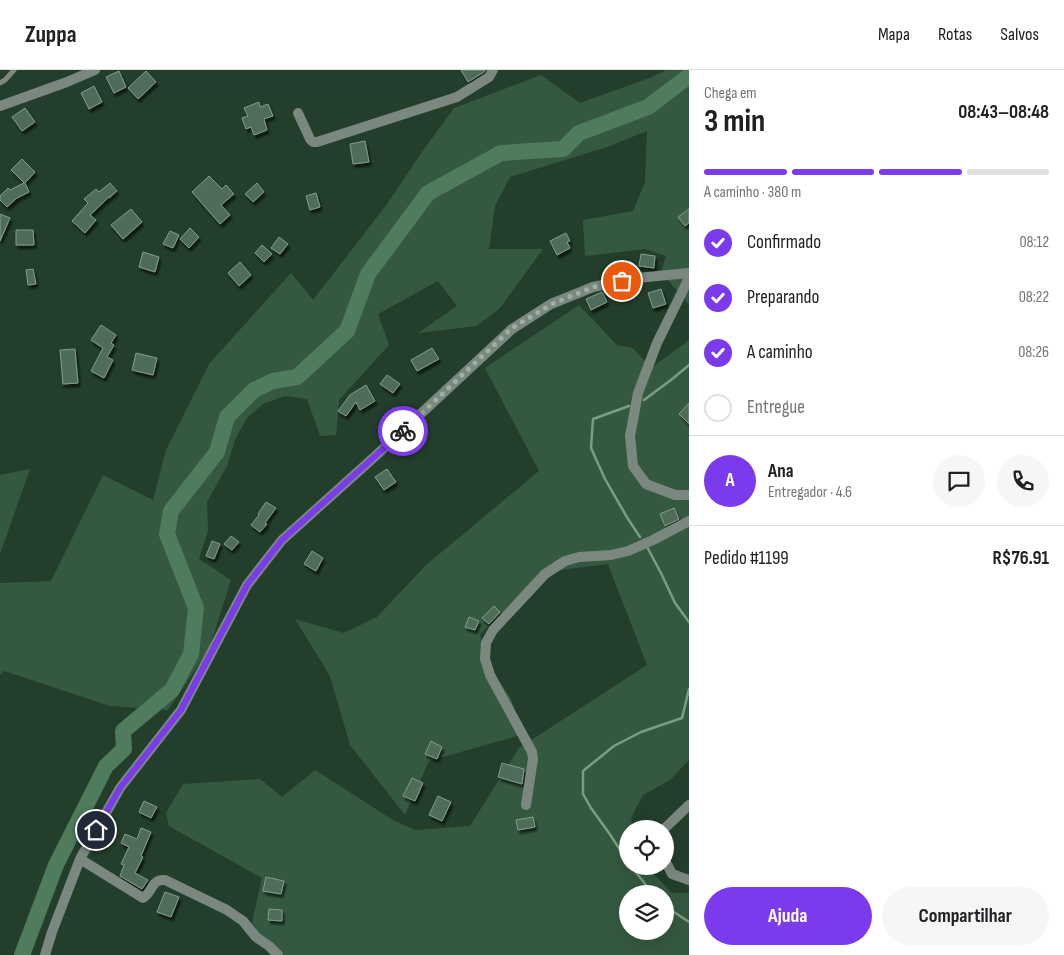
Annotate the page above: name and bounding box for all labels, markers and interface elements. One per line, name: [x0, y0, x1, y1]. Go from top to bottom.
text: Zuppa: [25, 20, 76, 49]
text: Mapa: [878, 24, 910, 45]
text: Rotas: [938, 24, 972, 45]
text: Salvos: [1000, 24, 1039, 45]
text: Chega em: [704, 84, 757, 103]
text: 08:43–08:48: [958, 101, 1049, 124]
text: 3 min: [704, 102, 765, 141]
text: A caminho · 380 m: [704, 183, 801, 202]
icon: check: [704, 229, 732, 257]
text: Confirmado: [747, 231, 821, 254]
text: 08:12: [1019, 233, 1049, 252]
pin: [601, 260, 643, 302]
icon: bag: [608, 267, 636, 295]
icon: check: [704, 284, 732, 312]
text: Preparando: [747, 286, 819, 309]
text: 08:22: [1019, 288, 1049, 307]
icon: check: [704, 339, 732, 367]
text: A caminho: [747, 341, 813, 364]
text: 08:26: [1018, 343, 1049, 362]
text: Entregue: [747, 396, 805, 419]
courier: [378, 406, 428, 456]
icon: bike: [389, 417, 417, 445]
button: chat: [933, 455, 985, 507]
button: phone: [997, 455, 1049, 507]
text: Ana: [768, 460, 794, 483]
text: A: [725, 469, 735, 492]
text: Entregador · 4.6: [768, 483, 852, 502]
text: Pedido #1199: [704, 547, 789, 570]
text: R$76.91: [993, 547, 1049, 570]
pin: [75, 809, 117, 851]
icon: home: [82, 816, 110, 844]
map controls: [619, 820, 674, 940]
button: locate: [619, 820, 674, 875]
button: layers: [619, 885, 674, 940]
button: Ajuda: [704, 887, 872, 945]
button: Compartilhar: [882, 887, 1049, 945]

